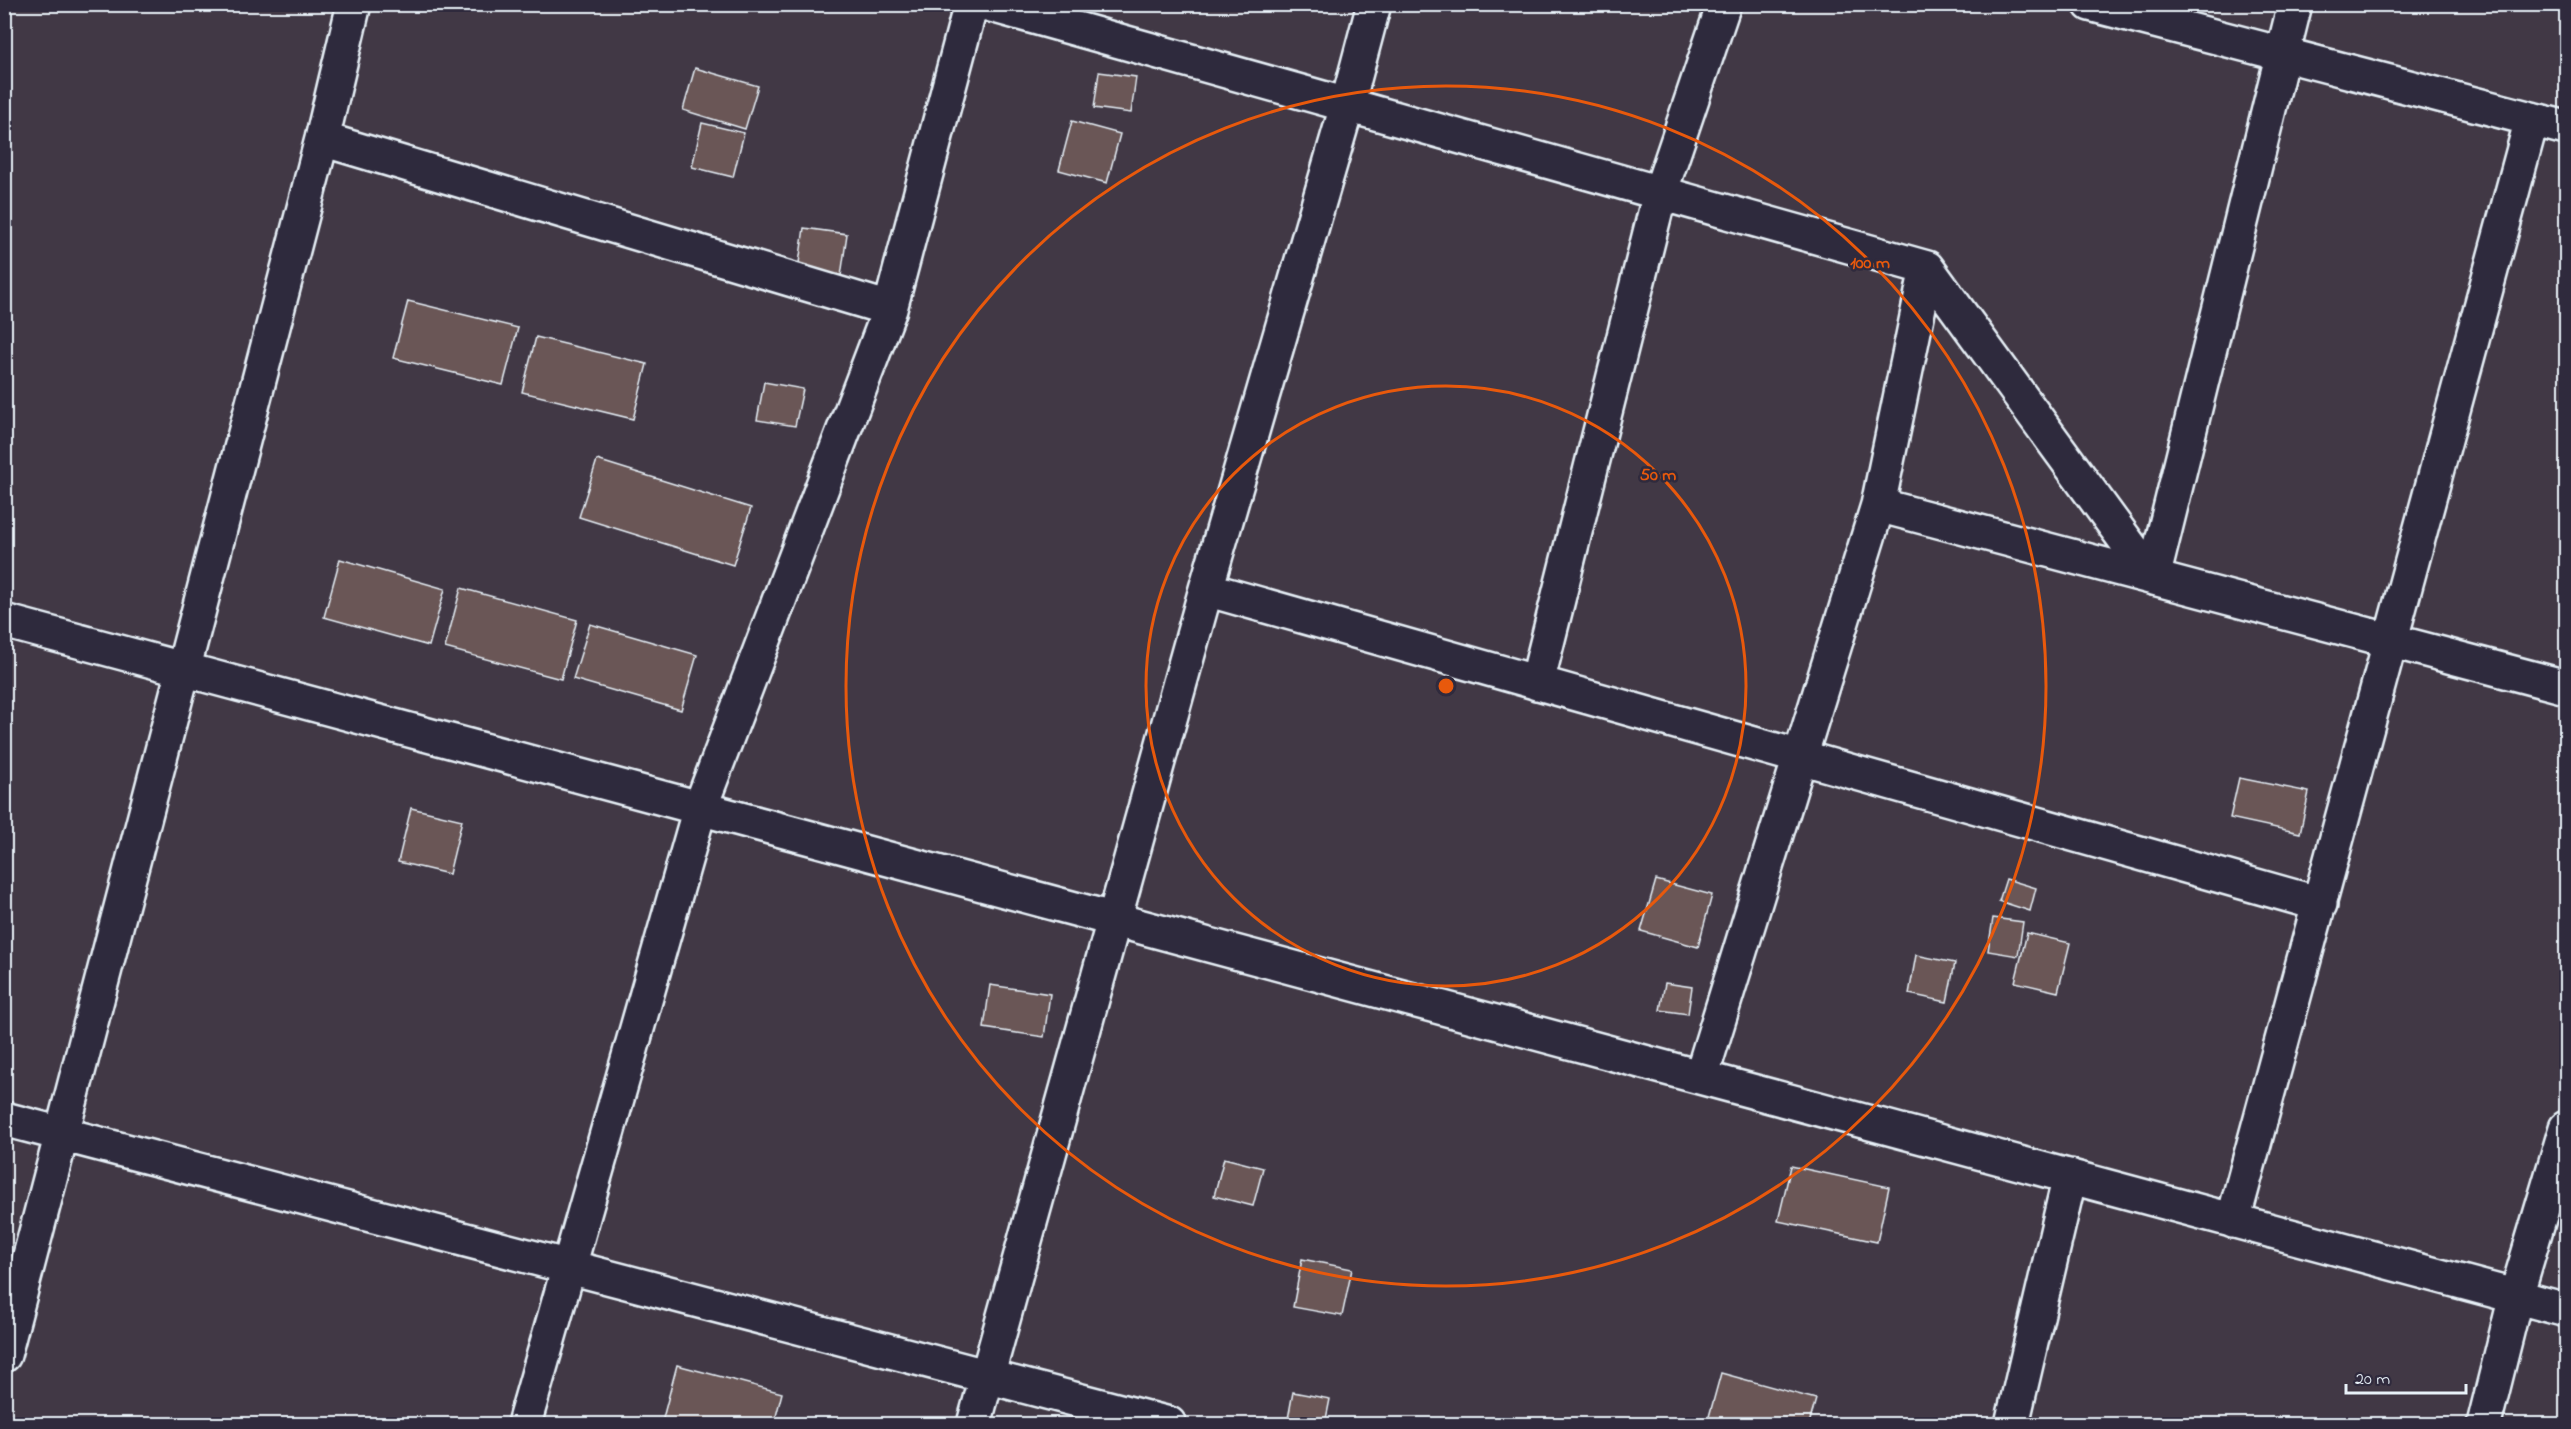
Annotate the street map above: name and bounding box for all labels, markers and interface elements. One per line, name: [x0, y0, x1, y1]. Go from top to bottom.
text: 100 m: [1850, 251, 1890, 277]
text: 50 m: [1640, 463, 1676, 489]
centre of rings: [1436, 676, 1456, 696]
scale bar: [2346, 1357, 2466, 1395]
text: 20 m: [2355, 1367, 2390, 1393]

